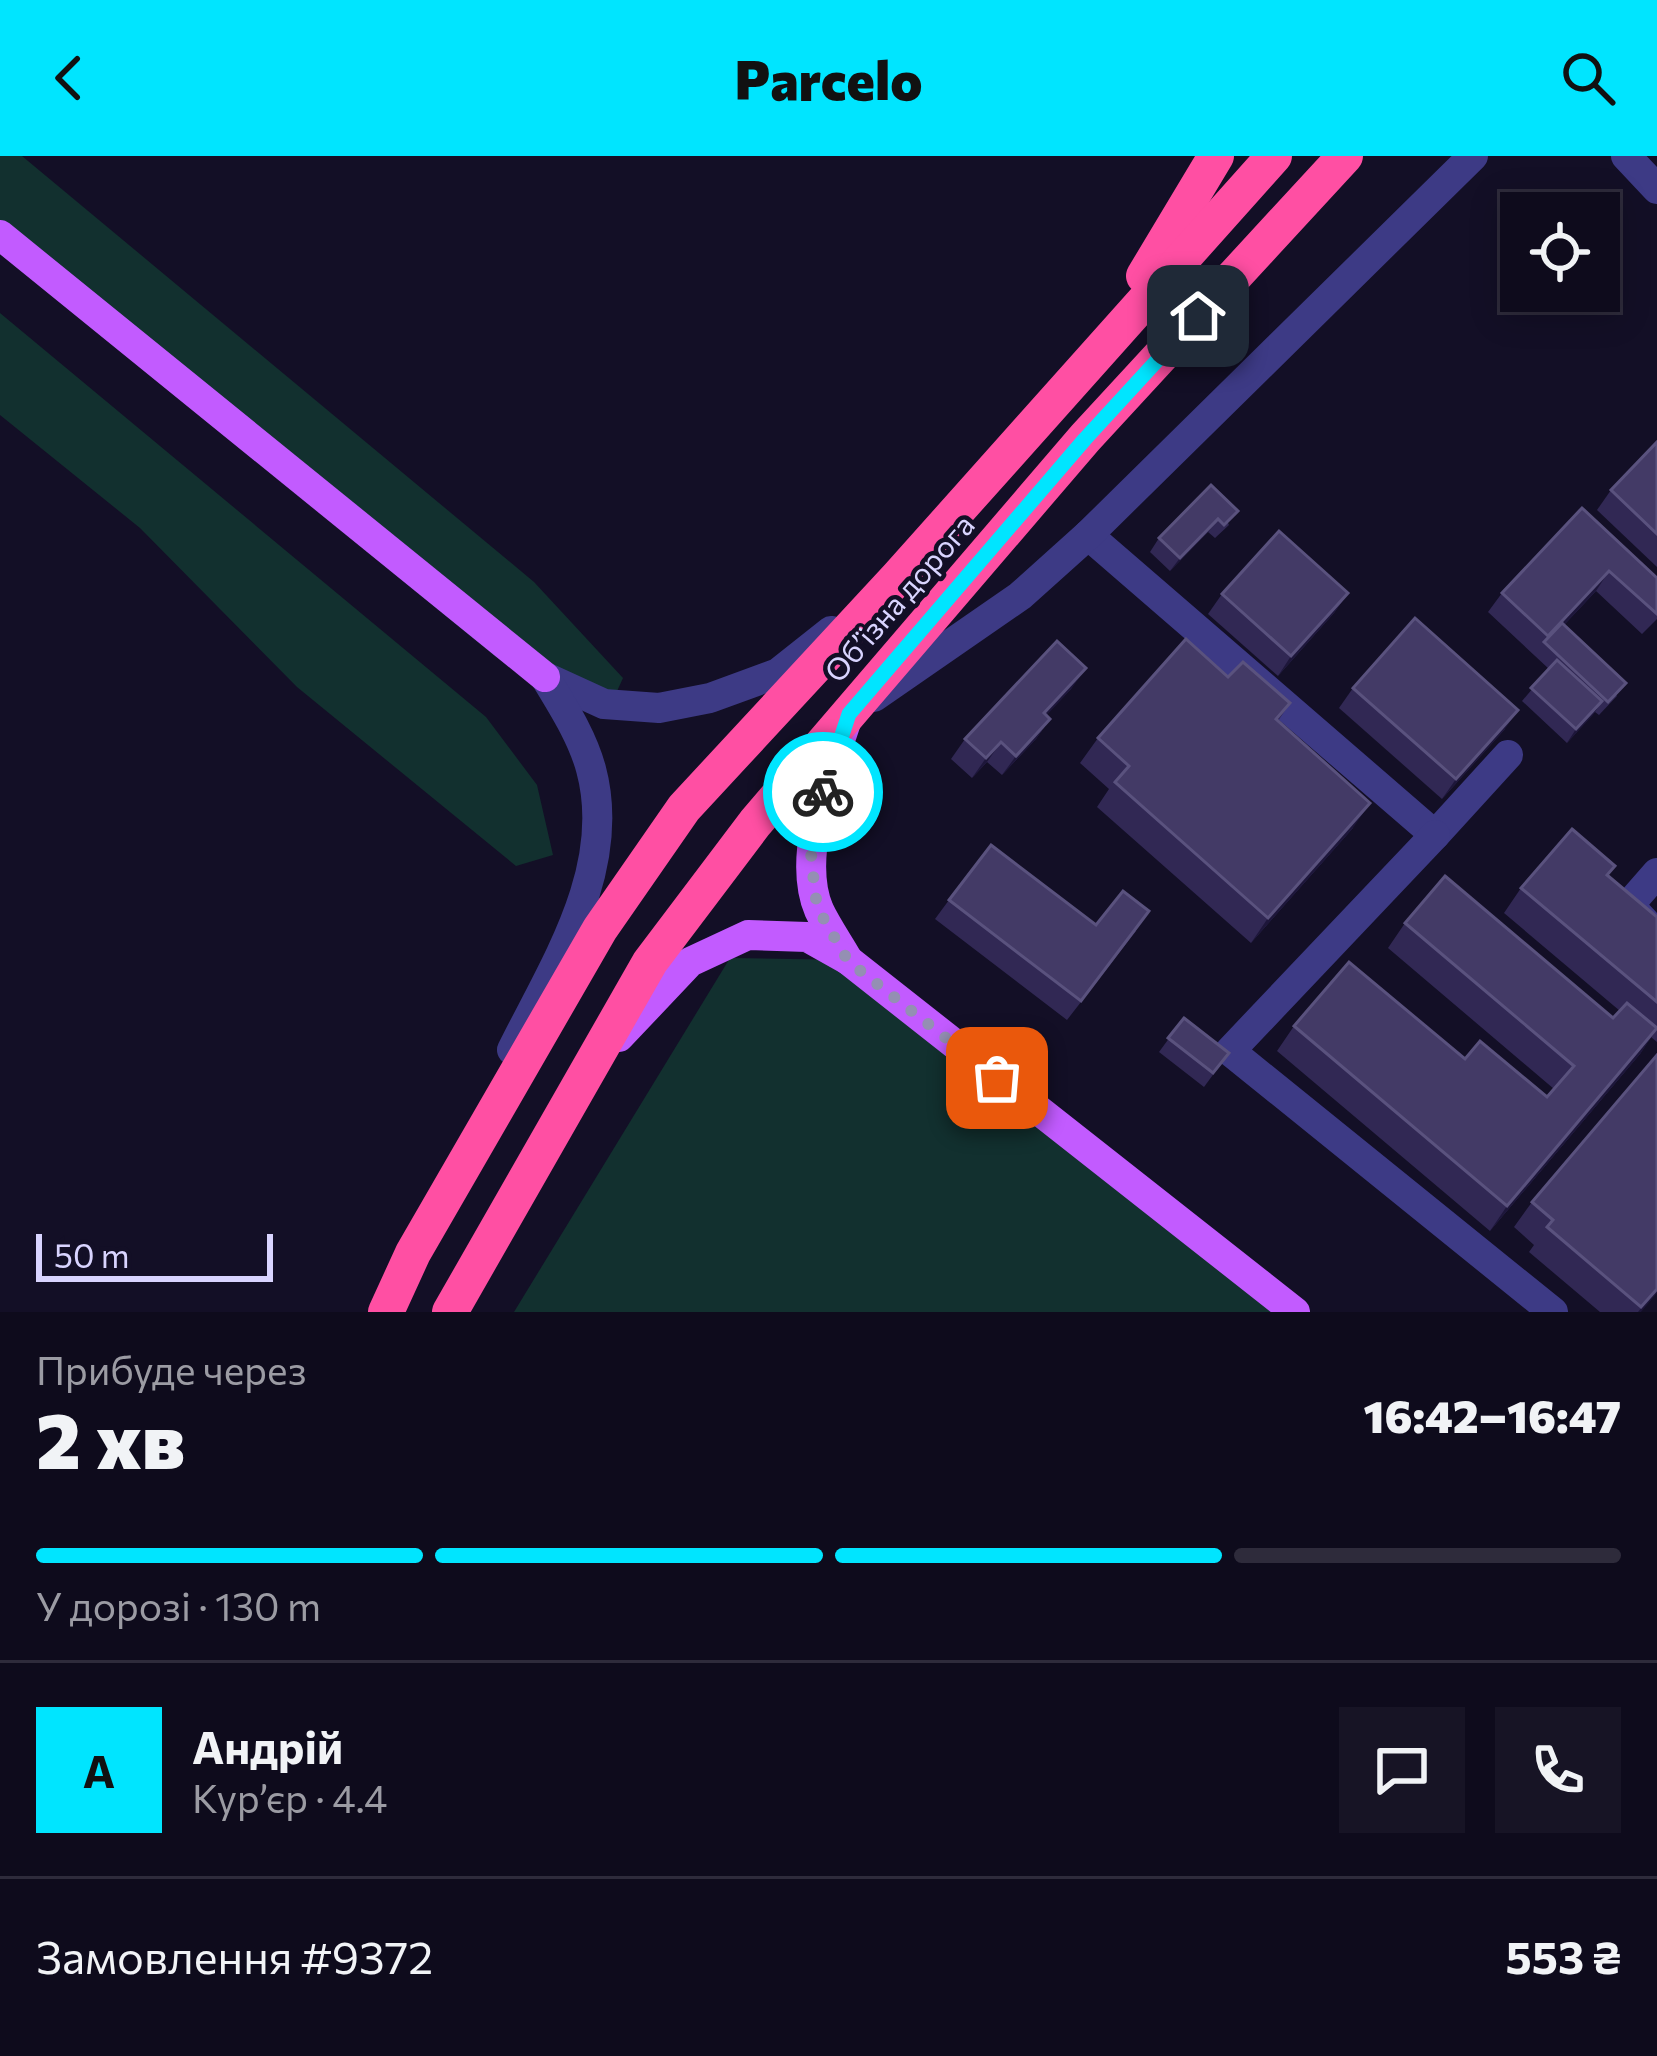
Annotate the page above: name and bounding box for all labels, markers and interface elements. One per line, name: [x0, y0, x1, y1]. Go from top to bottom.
icon: back: [36, 45, 102, 111]
text: Parcelo: [734, 45, 923, 111]
icon: search: [1555, 45, 1621, 111]
map controls: [1500, 192, 1620, 312]
button: locate: [1500, 192, 1620, 312]
pin: [1147, 265, 1249, 367]
icon: home: [1165, 283, 1231, 349]
street label: Обʼїзна дорога: [815, 506, 981, 689]
courier: [763, 732, 883, 852]
icon: bike: [790, 759, 856, 825]
pin: [946, 1027, 1048, 1129]
icon: bag: [964, 1045, 1030, 1111]
scale bar: [36, 1228, 273, 1281]
text: 50 m: [54, 1234, 130, 1275]
text: Прибуде через: [36, 1345, 307, 1393]
text: 16:42–16:47: [1363, 1387, 1621, 1442]
text: 2 хв: [36, 1390, 185, 1485]
text: У дорозі · 130 m: [36, 1581, 321, 1629]
button: chat: [1339, 1707, 1465, 1833]
button: phone: [1495, 1707, 1621, 1833]
text: Андрій: [192, 1718, 343, 1773]
text: А: [83, 1742, 115, 1797]
text: Кур’єр · 4.4: [192, 1773, 387, 1821]
text: Замовлення #9372: [36, 1928, 433, 1983]
text: 553 ₴: [1505, 1928, 1621, 1983]

